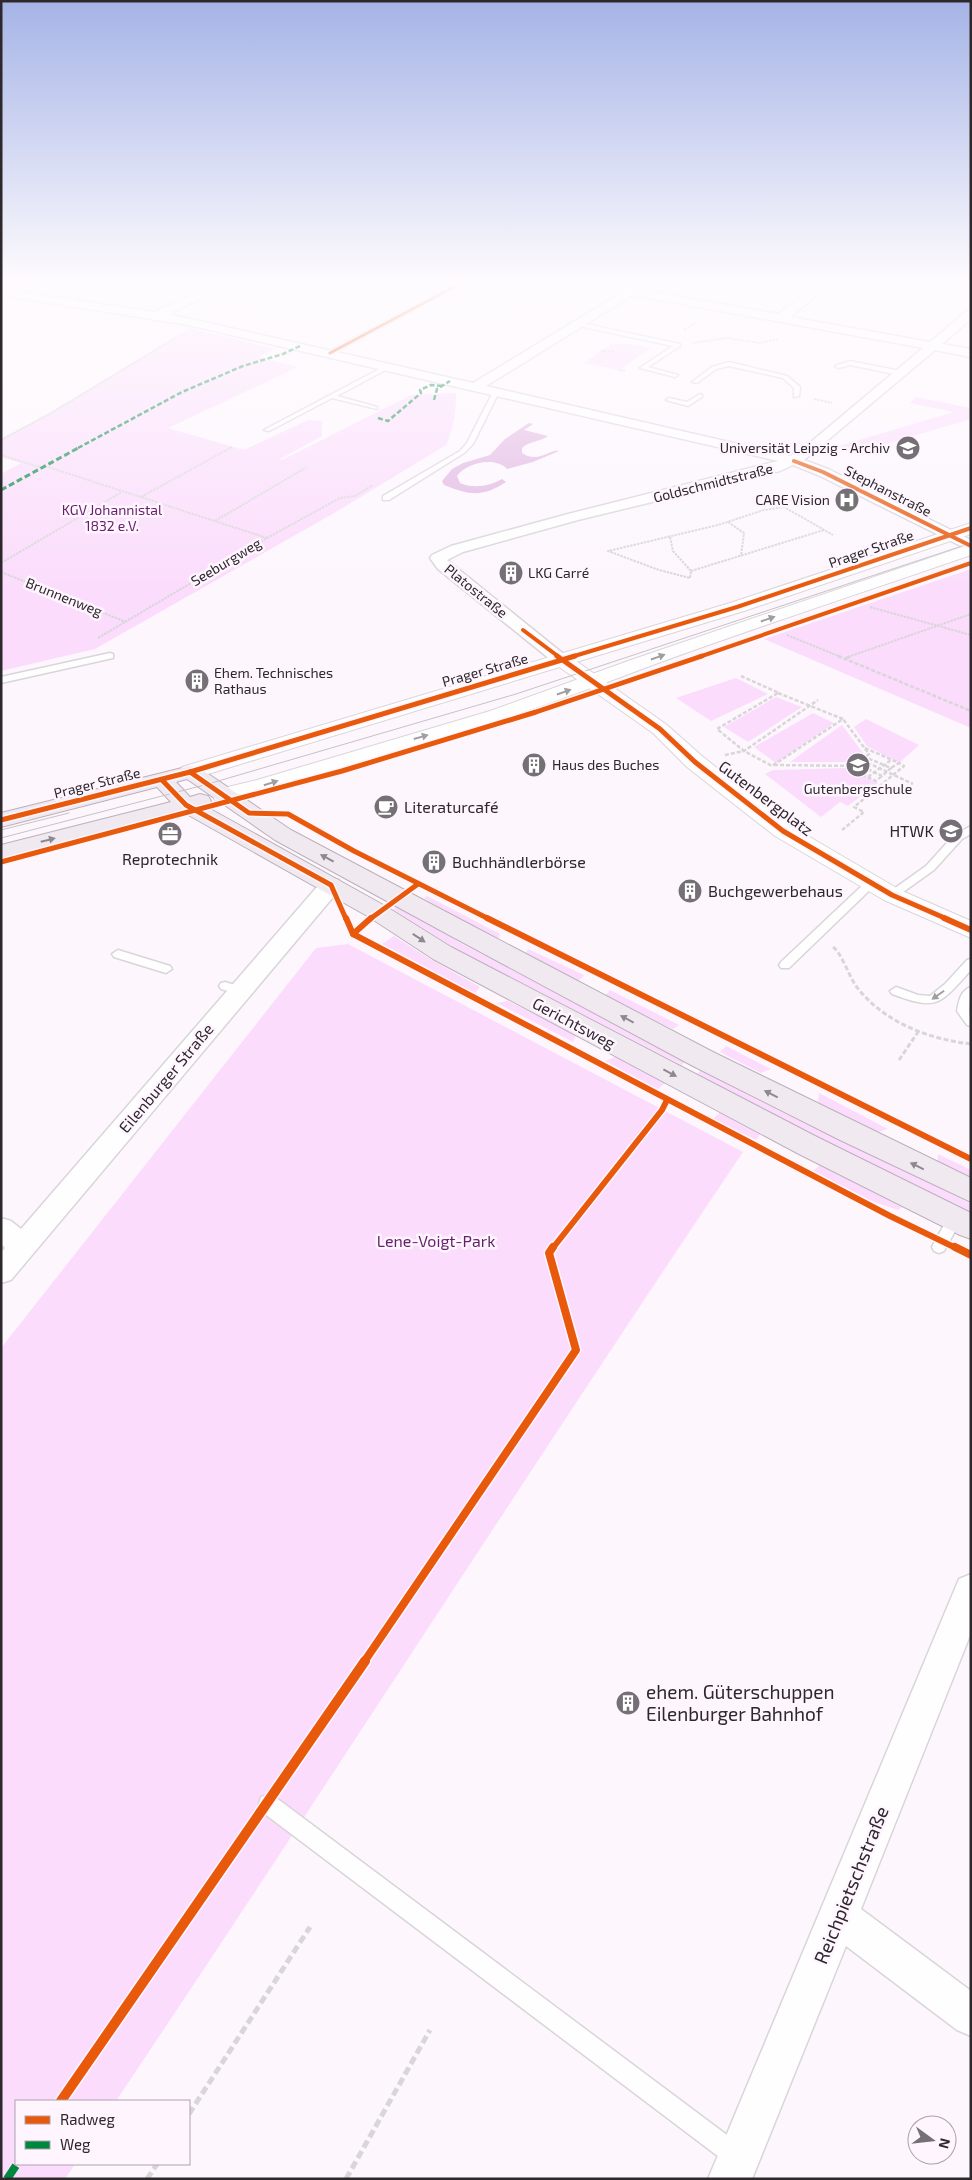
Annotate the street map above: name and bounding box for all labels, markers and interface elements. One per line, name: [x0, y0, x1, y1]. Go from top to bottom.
school or university icon: Universität Leipzig - Archiv: [895, 435, 921, 461]
place label: Universität Leipzig - Archiv: [720, 439, 891, 456]
street label: Goldschmidtstraße: [651, 459, 775, 506]
street label: Stephanstraße: [842, 461, 935, 520]
hospital icon: CARE Vision: [834, 487, 860, 513]
place label: CARE Vision: [755, 491, 830, 508]
park label: KGV Johannistal 1832 e.V.: [62, 501, 163, 534]
street label: Prager Straße: [826, 526, 916, 571]
street label: Seeburgweg: [187, 534, 264, 589]
street label: Platostraße: [441, 560, 511, 621]
building icon: LKG Carré: [498, 560, 524, 586]
place label: LKG Carré: [528, 564, 589, 581]
street label: Brunnenweg: [23, 573, 105, 620]
one-way arrow: [760, 615, 775, 622]
street label: Prager Straße: [440, 649, 530, 690]
one-way arrow: [650, 653, 665, 660]
place label: Ehem. Technisches Rathaus: [214, 664, 333, 697]
building icon: Ehem. Technisches Rathaus: [184, 668, 210, 694]
one-way arrow: [557, 688, 572, 696]
one-way arrow: [414, 733, 429, 741]
building icon: Haus des Buches: [521, 752, 547, 778]
school or university icon: Gutenbergschule: [845, 752, 871, 778]
place label: Haus des Buches: [552, 756, 659, 773]
street label: Gutenbergplatz: [715, 756, 817, 839]
street label: Prager Straße: [52, 764, 142, 801]
one-way arrow: [263, 778, 278, 786]
place label: Gutenbergschule: [804, 780, 912, 797]
cafe icon: Literaturcafé: [373, 794, 399, 820]
place label: Literaturcafé: [404, 797, 499, 816]
school or university icon: HTWK: [938, 818, 964, 844]
office icon: Reprotechnik: [157, 821, 183, 847]
place label: HTWK: [889, 821, 935, 840]
one-way arrow: [41, 836, 56, 844]
place label: Reprotechnik: [122, 849, 218, 868]
building icon: Buchhändlerbörse: [421, 849, 447, 875]
place label: Buchhändlerbörse: [452, 852, 586, 871]
one-way arrow: [320, 854, 334, 862]
building icon: Buchgewerbehaus: [677, 878, 703, 904]
place label: Buchgewerbehaus: [708, 881, 843, 900]
one-way arrow: [413, 934, 426, 943]
one-way arrow: [931, 990, 945, 1000]
street label: Gerichtsweg: [530, 993, 619, 1052]
one-way arrow: [620, 1015, 634, 1023]
street label: Eilenburger Straße: [114, 1019, 217, 1136]
one-way arrow: [663, 1069, 678, 1077]
one-way arrow: [764, 1090, 778, 1098]
one-way arrow: [910, 1162, 924, 1170]
park label: Lene-Voigt-Park: [377, 1231, 495, 1250]
place label: ehem. Güterschuppen Eilenburger Bahnhof: [646, 1680, 835, 1725]
building icon: ehem. Güterschuppen Eilenburger Bahnhof: [615, 1690, 641, 1716]
street label: Reichpietschstraße: [808, 1803, 893, 1967]
legend: [15, 2100, 190, 2165]
text: Radweg: [60, 2110, 115, 2128]
north arrow: [907, 2115, 957, 2165]
text: Weg: [60, 2135, 91, 2153]
text: N: [936, 2136, 955, 2151]

